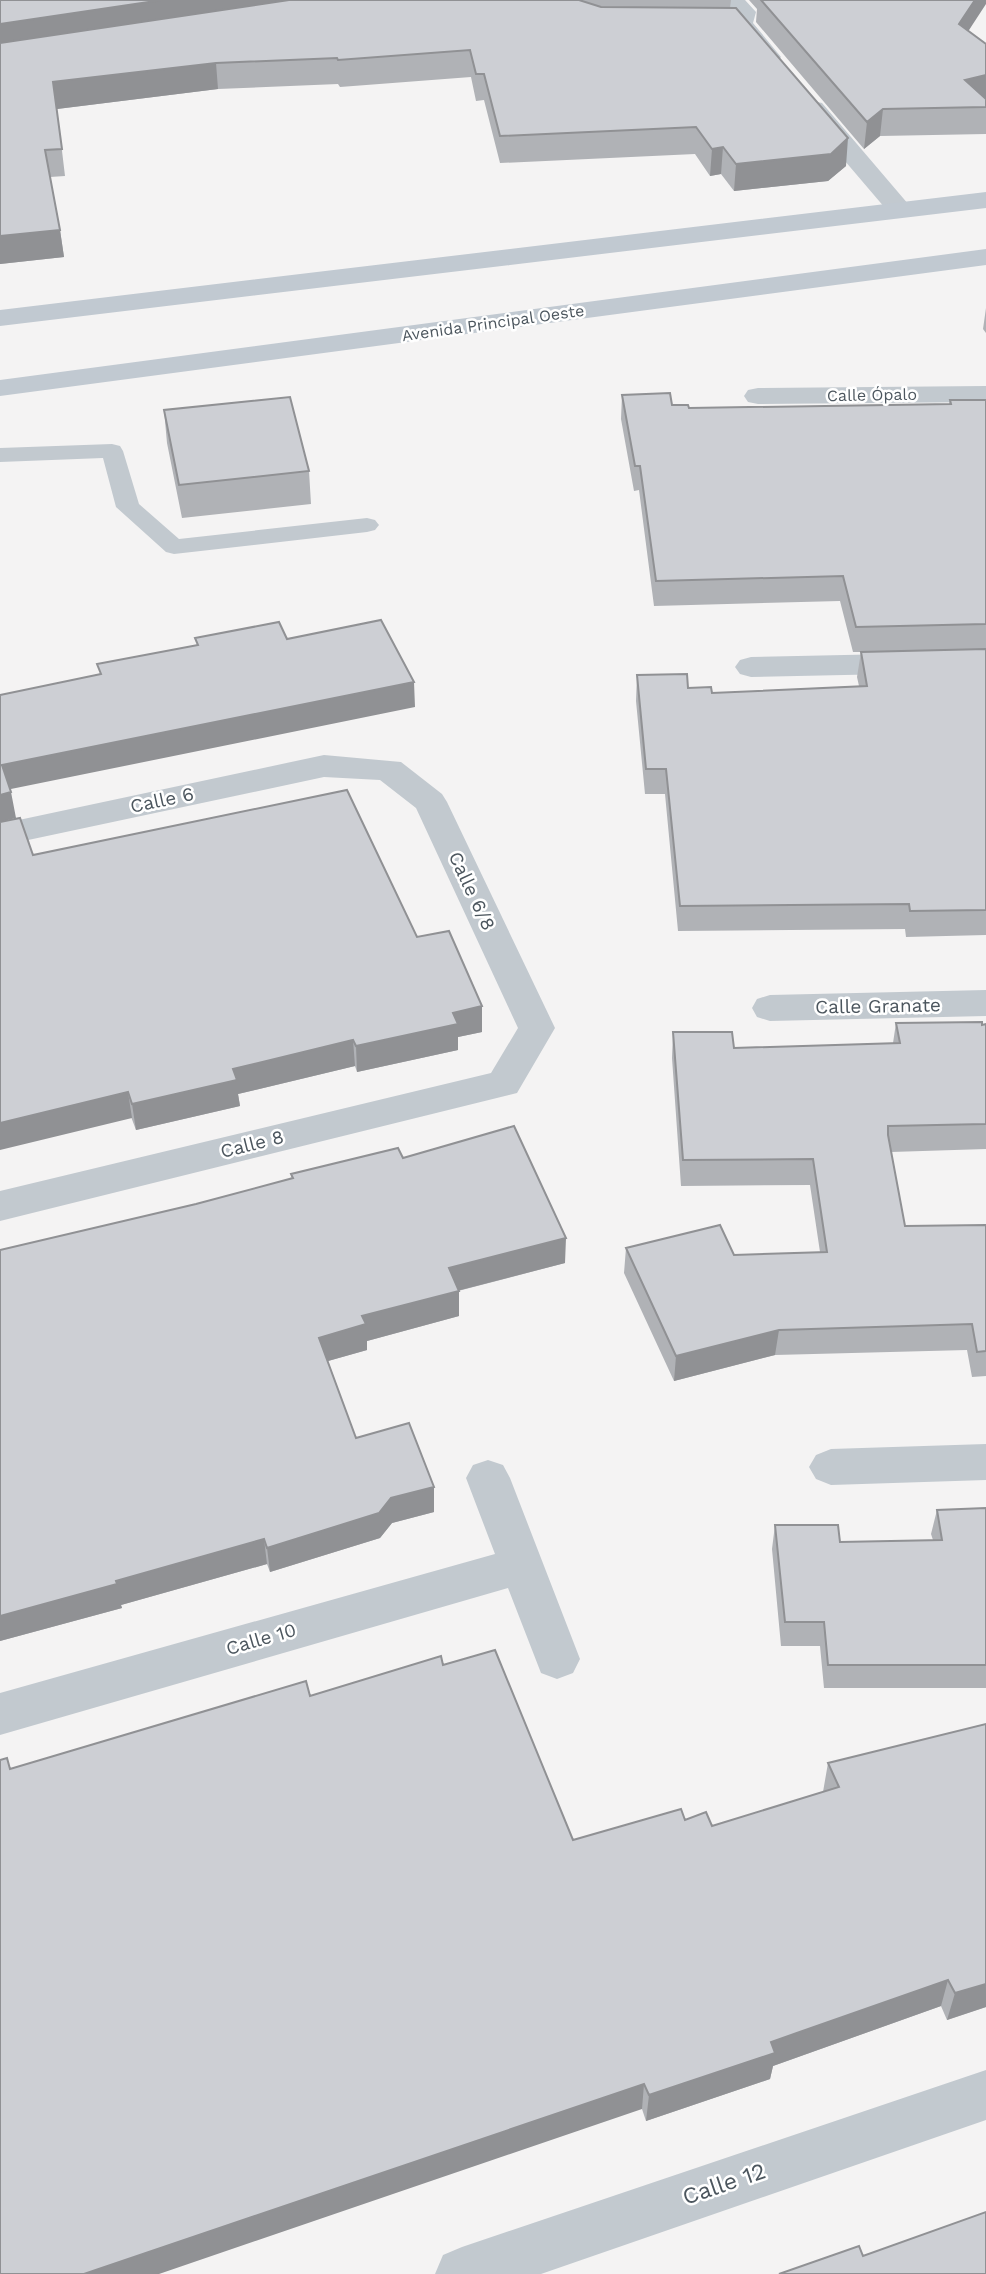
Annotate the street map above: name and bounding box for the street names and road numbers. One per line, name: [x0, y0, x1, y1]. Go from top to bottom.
street label: Avenida Principal Oeste: [401, 301, 585, 345]
street label: Calle Ópalo: [827, 385, 917, 405]
street label: Calle 6: [128, 782, 196, 818]
street label: Calle 6/8: [444, 848, 500, 934]
street label: Calle Granate: [815, 993, 941, 1019]
street label: Calle 8: [218, 1125, 286, 1163]
street label: Calle 10: [223, 1618, 299, 1660]
street label: Calle 12: [679, 2157, 769, 2211]

